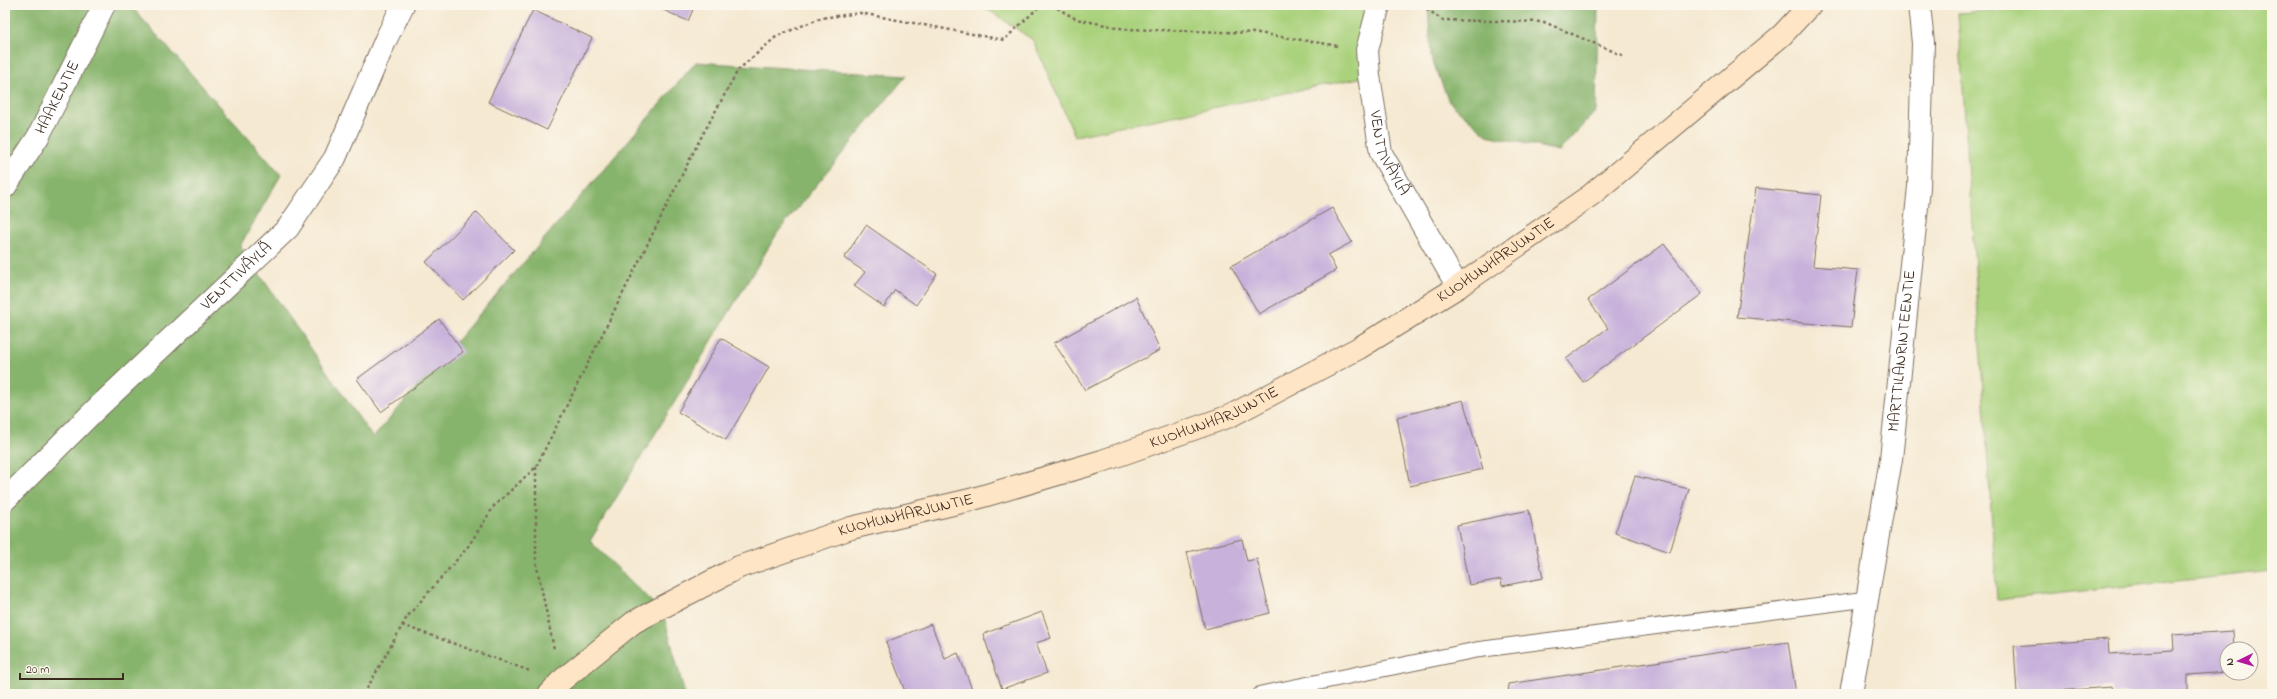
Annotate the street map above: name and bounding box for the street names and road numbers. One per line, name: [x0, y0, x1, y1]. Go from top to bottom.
street label: HAAKENTIE: [29, 56, 86, 139]
street label: VENTTIVÄYLÄ: [1362, 108, 1415, 201]
street label: KUOHUNHARJUNTIE: [1433, 211, 1560, 309]
street label: VENTTIVÄYLÄ: [195, 236, 278, 317]
street label: MARTTILANRINTEENTIE: [1882, 269, 1922, 433]
street label: KUOHUNHARJUNTIE: [1147, 380, 1283, 455]
street label: KUOHUNHARJUNTIE: [835, 488, 976, 544]

